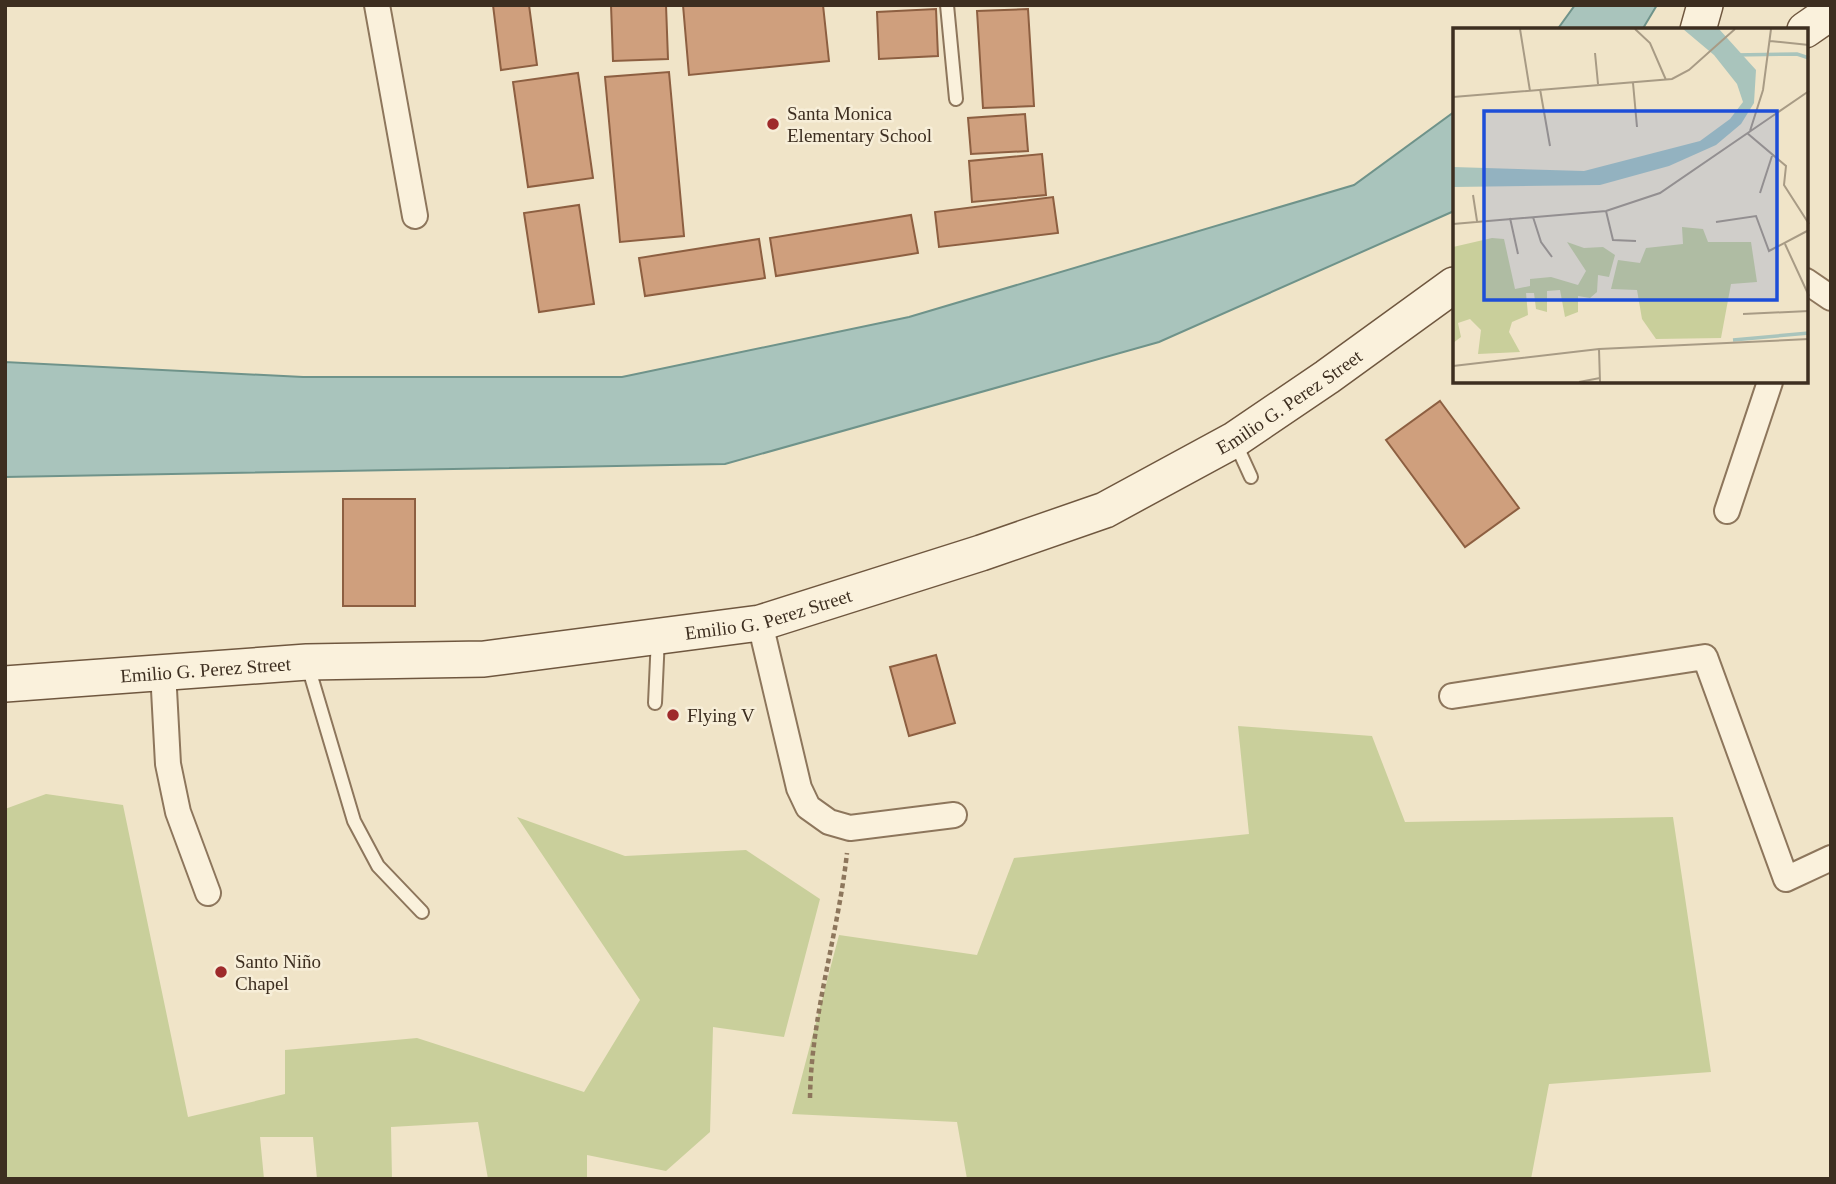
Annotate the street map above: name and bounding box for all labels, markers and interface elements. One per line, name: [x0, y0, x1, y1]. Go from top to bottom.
inset map: [1453, 28, 1808, 383]
place label: Santa Monica Elementary School: [787, 103, 932, 146]
marker: Santa Monica Elementary School: [765, 116, 781, 132]
street label: Emilio G. Perez Street: [1213, 344, 1366, 458]
street label: Emilio G. Perez Street: [684, 584, 855, 643]
street label: Emilio G. Perez Street: [119, 653, 292, 686]
place label: Flying V: [687, 705, 755, 726]
marker: Flying V: [665, 707, 681, 723]
place label: Santo Niño Chapel: [235, 951, 321, 994]
marker: Santo Niño Chapel: [213, 964, 229, 980]

